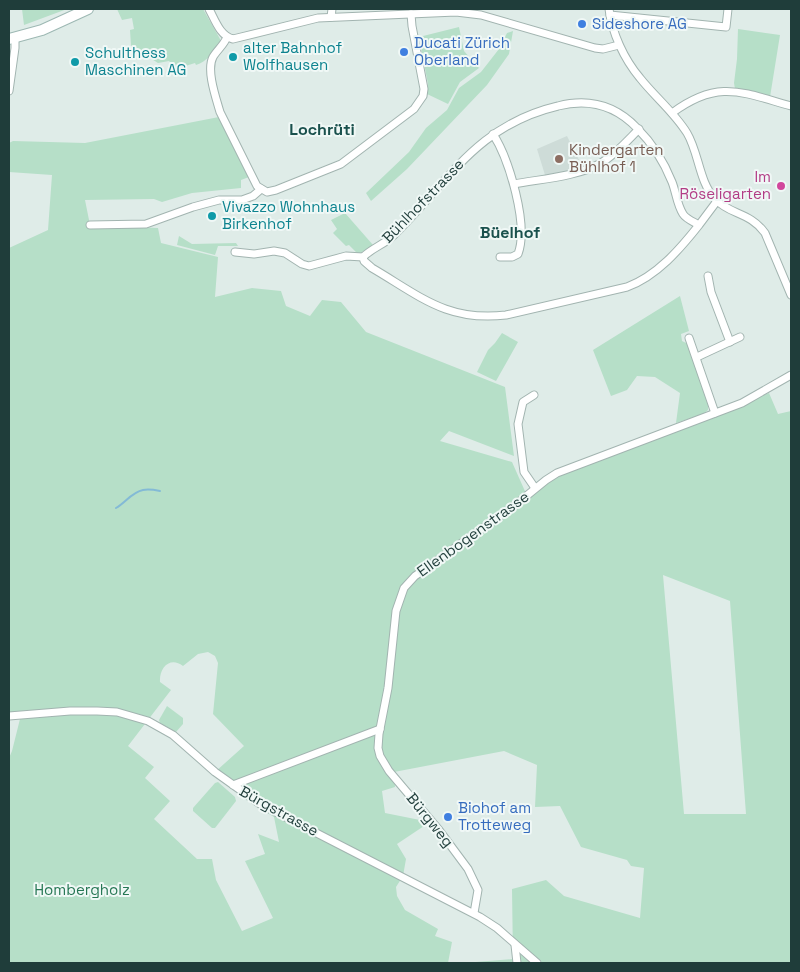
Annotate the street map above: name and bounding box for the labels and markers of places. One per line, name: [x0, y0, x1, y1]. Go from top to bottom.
place label: Sideshore AG: [592, 14, 687, 33]
marker: Sideshore AG: [576, 18, 588, 30]
place label: Ducati Zürich Oberland: [414, 33, 510, 69]
place label: alter Bahnhof Wolfhausen: [243, 38, 342, 74]
place label: Schulthess Maschinen AG: [85, 43, 186, 79]
marker: Ducati Zürich Oberland: [398, 46, 410, 58]
marker: alter Bahnhof Wolfhausen: [227, 51, 239, 63]
marker: Schulthess Maschinen AG: [69, 56, 81, 68]
place label: Kindergarten Bühlhof 1: [569, 140, 664, 176]
marker: Kindergarten Bühlhof 1: [553, 153, 565, 165]
place label: Im Röseligarten: [680, 167, 771, 203]
marker: Im Röseligarten: [775, 180, 787, 192]
place label: Vivazzo Wohnhaus Birkenhof: [222, 197, 355, 233]
marker: Vivazzo Wohnhaus Birkenhof: [206, 210, 218, 222]
place label: Biohof am Trotteweg: [458, 798, 531, 834]
marker: Biohof am Trotteweg: [442, 811, 454, 823]

